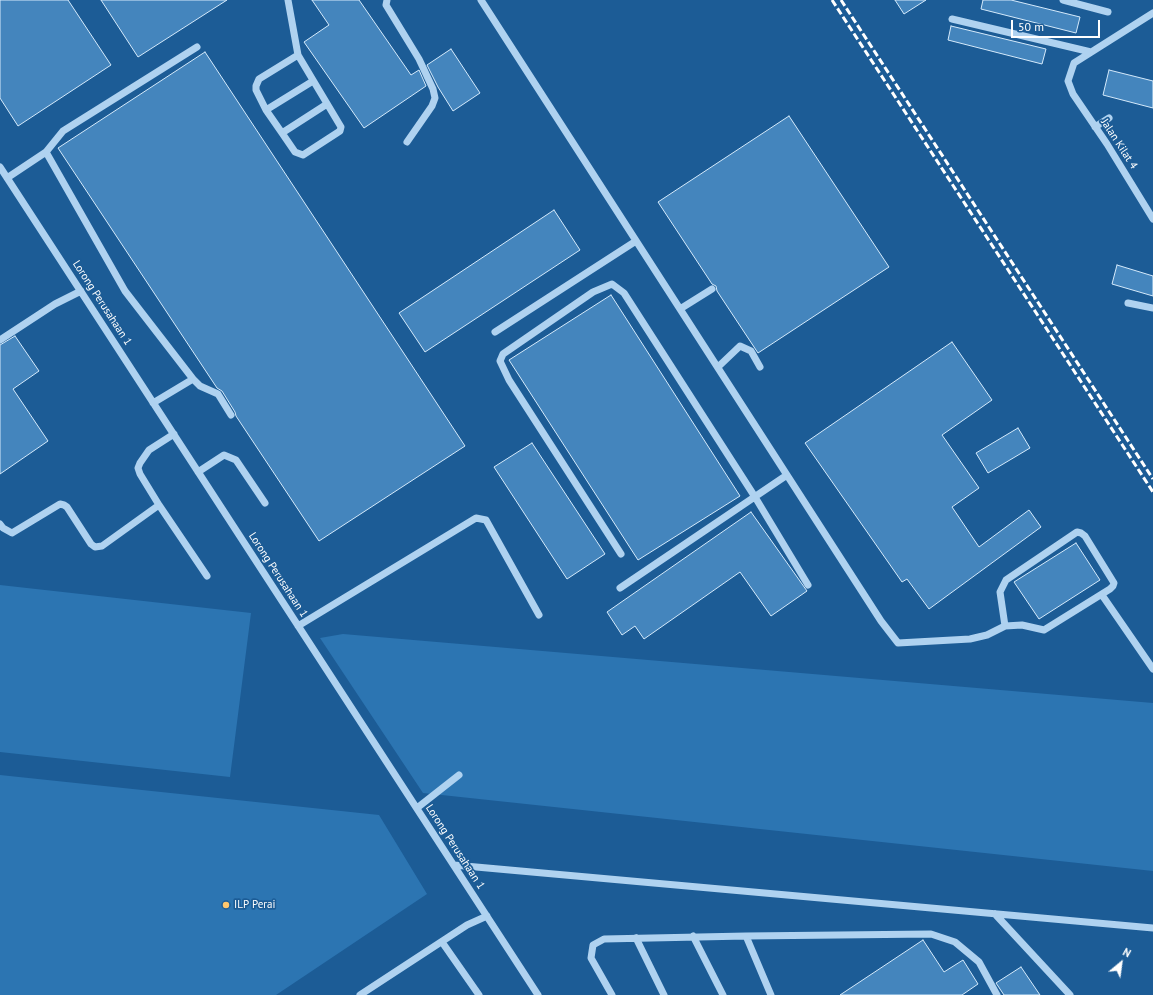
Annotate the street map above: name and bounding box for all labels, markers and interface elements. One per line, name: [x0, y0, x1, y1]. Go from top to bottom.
scale bar: [1013, 12, 1102, 38]
text: 50 m: [1018, 19, 1044, 34]
street label: Jalan Kilat 4: [1098, 116, 1140, 172]
street label: Lorong Perusahaan 1: [70, 258, 134, 348]
street label: Lorong Perusahaan 1: [246, 530, 310, 620]
street label: Lorong Perusahaan 1: [423, 802, 487, 892]
place label: ILP Perai: [234, 898, 275, 912]
marker: ILP Perai: [221, 900, 231, 910]
north arrow: [1101, 943, 1141, 983]
text: N: [1120, 945, 1133, 960]

